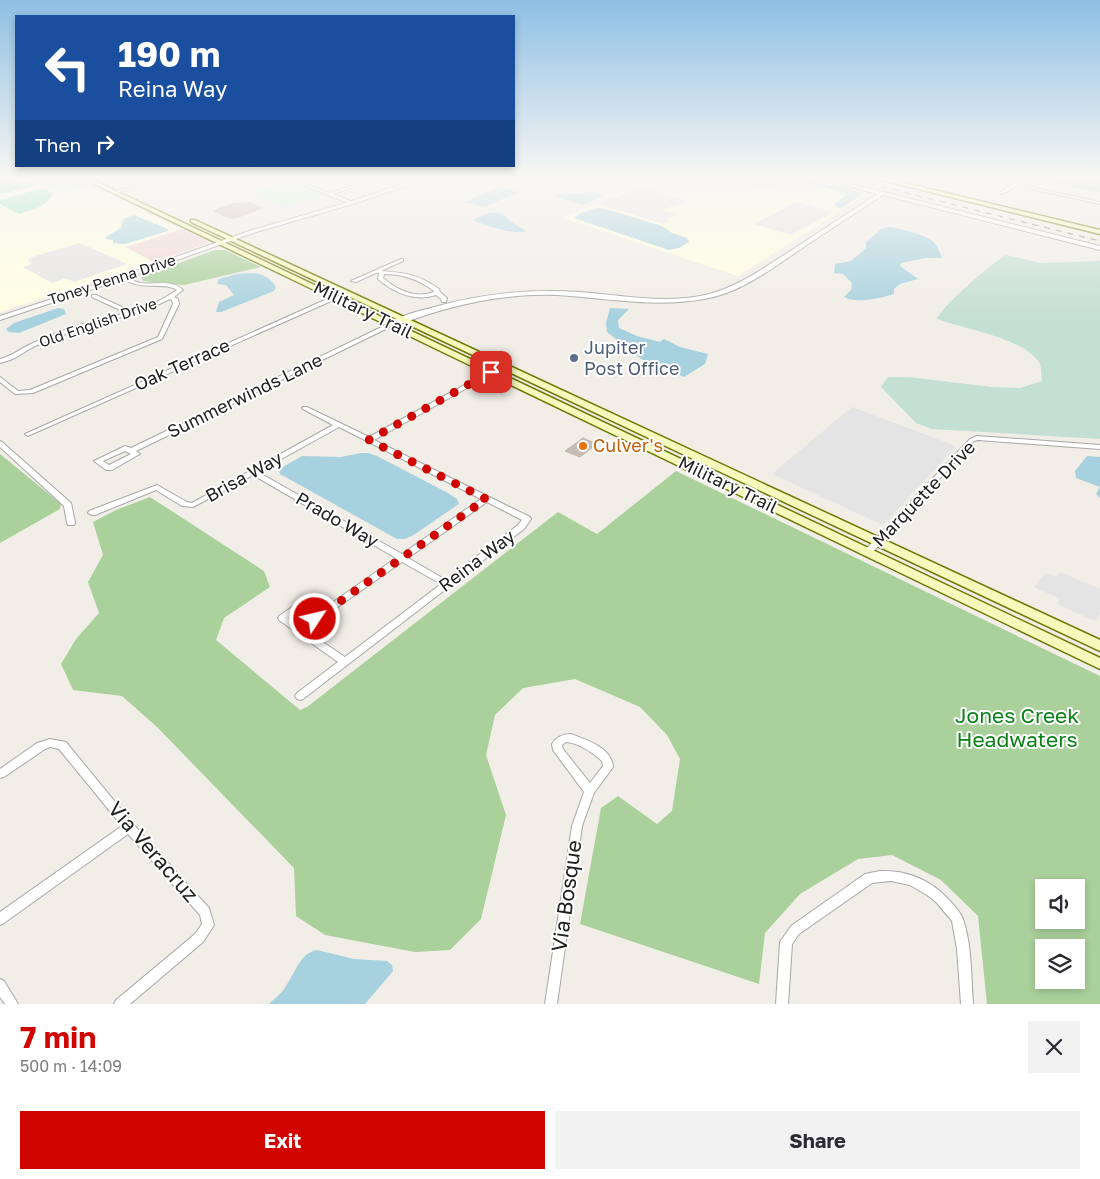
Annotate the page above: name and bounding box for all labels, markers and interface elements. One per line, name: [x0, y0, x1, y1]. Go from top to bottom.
text: 190 m: [118, 33, 220, 75]
icon: left: [35, 35, 100, 100]
text: Reina Way: [118, 75, 227, 102]
icon: right: [91, 130, 119, 158]
text: Then: [35, 133, 81, 156]
street label: Toney Penna Drive: [46, 250, 178, 308]
street label: Military Trail: [310, 276, 417, 343]
street label: Old English Drive: [36, 293, 159, 351]
street label: Oak Terrace: [130, 333, 233, 395]
place label: Jupiter Post Office: [584, 336, 679, 379]
street label: Summerwinds Lane: [163, 348, 326, 442]
pin: [470, 351, 512, 393]
marker: Jupiter Post Office: [568, 352, 580, 364]
icon: arrive: [477, 358, 505, 386]
place label: Culver's: [593, 434, 663, 456]
street label: Marquette Drive: [867, 436, 979, 551]
marker: Culver's: [577, 440, 589, 452]
street label: Brisa Way: [201, 446, 286, 506]
street label: Military Trail: [675, 451, 782, 518]
street label: Prado Way: [292, 487, 383, 552]
street label: Reina Way: [434, 524, 519, 596]
position arrow: [288, 592, 340, 644]
park label: Jones Creek Headwaters: [955, 702, 1079, 752]
street label: Via Veracruz: [103, 796, 204, 907]
street label: Via Bosque: [545, 838, 587, 953]
map controls: [1035, 879, 1085, 989]
button: sound: [1035, 879, 1085, 929]
button: layers: [1035, 939, 1085, 989]
text: 7 min: [20, 1019, 96, 1055]
button: close: [1028, 1021, 1080, 1073]
text: 500 m · 14:09: [20, 1056, 122, 1076]
button: Exit: [20, 1111, 545, 1169]
button: Share: [555, 1111, 1080, 1169]

